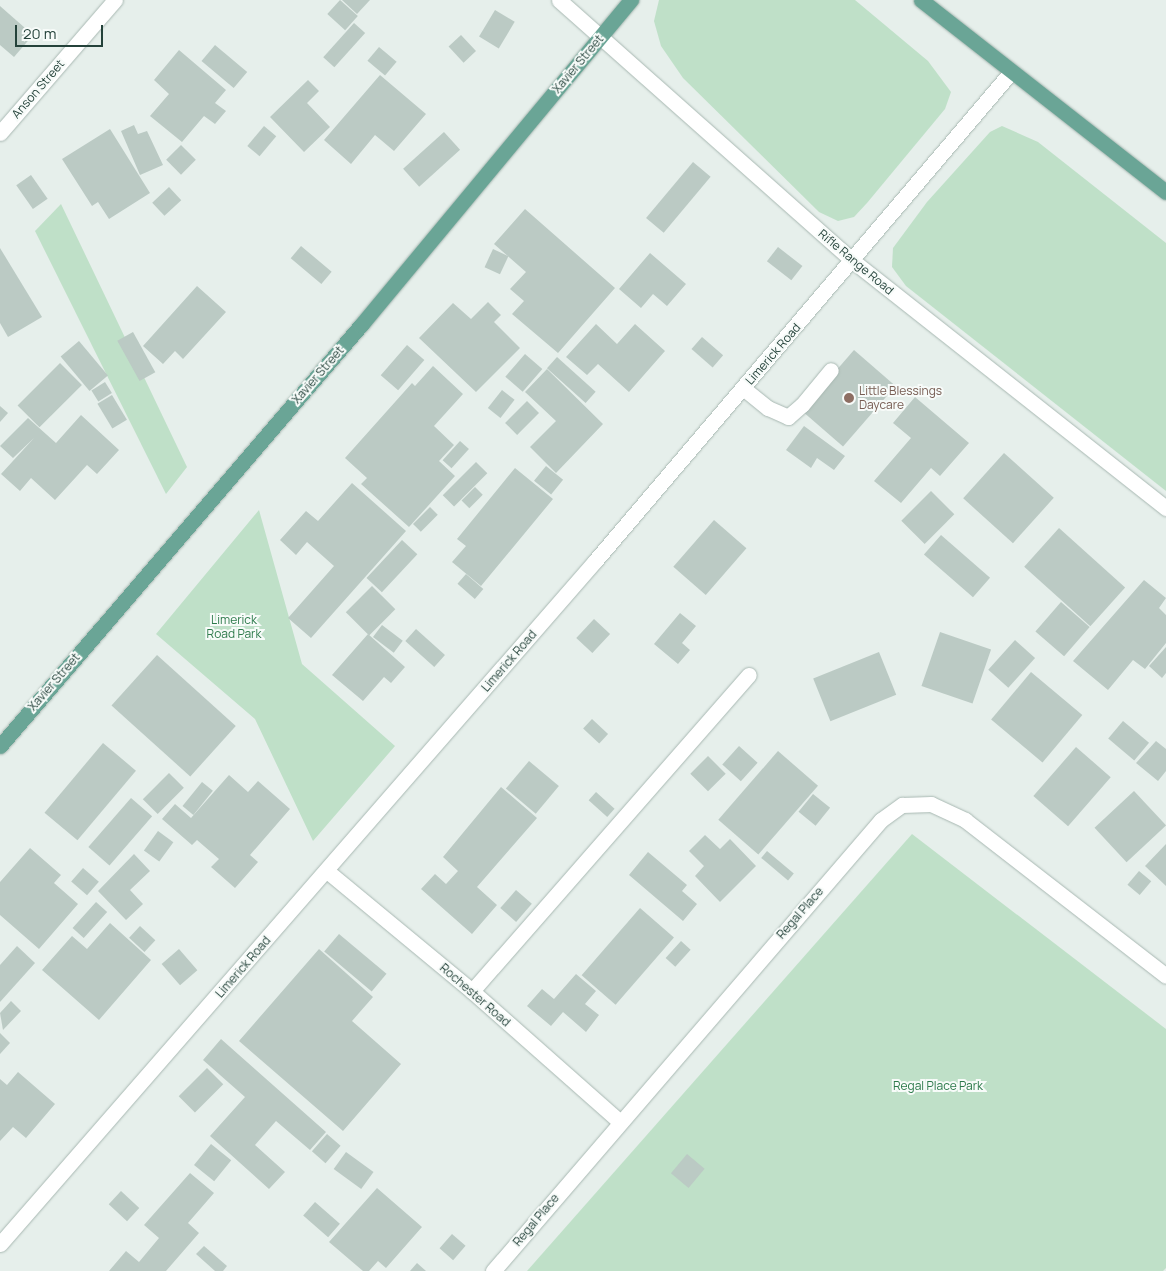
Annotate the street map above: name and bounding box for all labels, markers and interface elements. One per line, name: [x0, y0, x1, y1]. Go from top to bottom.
scale bar: [18, 15, 105, 47]
text: 20 m: [23, 23, 56, 44]
street label: Xavier Street: [549, 32, 607, 96]
street label: Anson Street: [9, 57, 67, 121]
street label: Rifle Range Road: [816, 226, 896, 298]
street label: Limerick Road: [742, 320, 804, 388]
street label: Xavier Street: [289, 343, 347, 407]
place label: Little Blessings Daycare: [859, 384, 942, 412]
marker: Little Blessings Daycare: [843, 392, 855, 404]
park label: Limerick Road Park: [207, 613, 261, 641]
street label: Limerick Road: [478, 627, 540, 695]
street label: Xavier Street: [25, 650, 83, 714]
street label: Regal Place: [774, 884, 826, 942]
street label: Limerick Road: [212, 933, 274, 1001]
street label: Rochester Road: [437, 961, 513, 1029]
park label: Regal Place Park: [893, 1079, 983, 1093]
street label: Regal Place: [510, 1191, 562, 1249]

